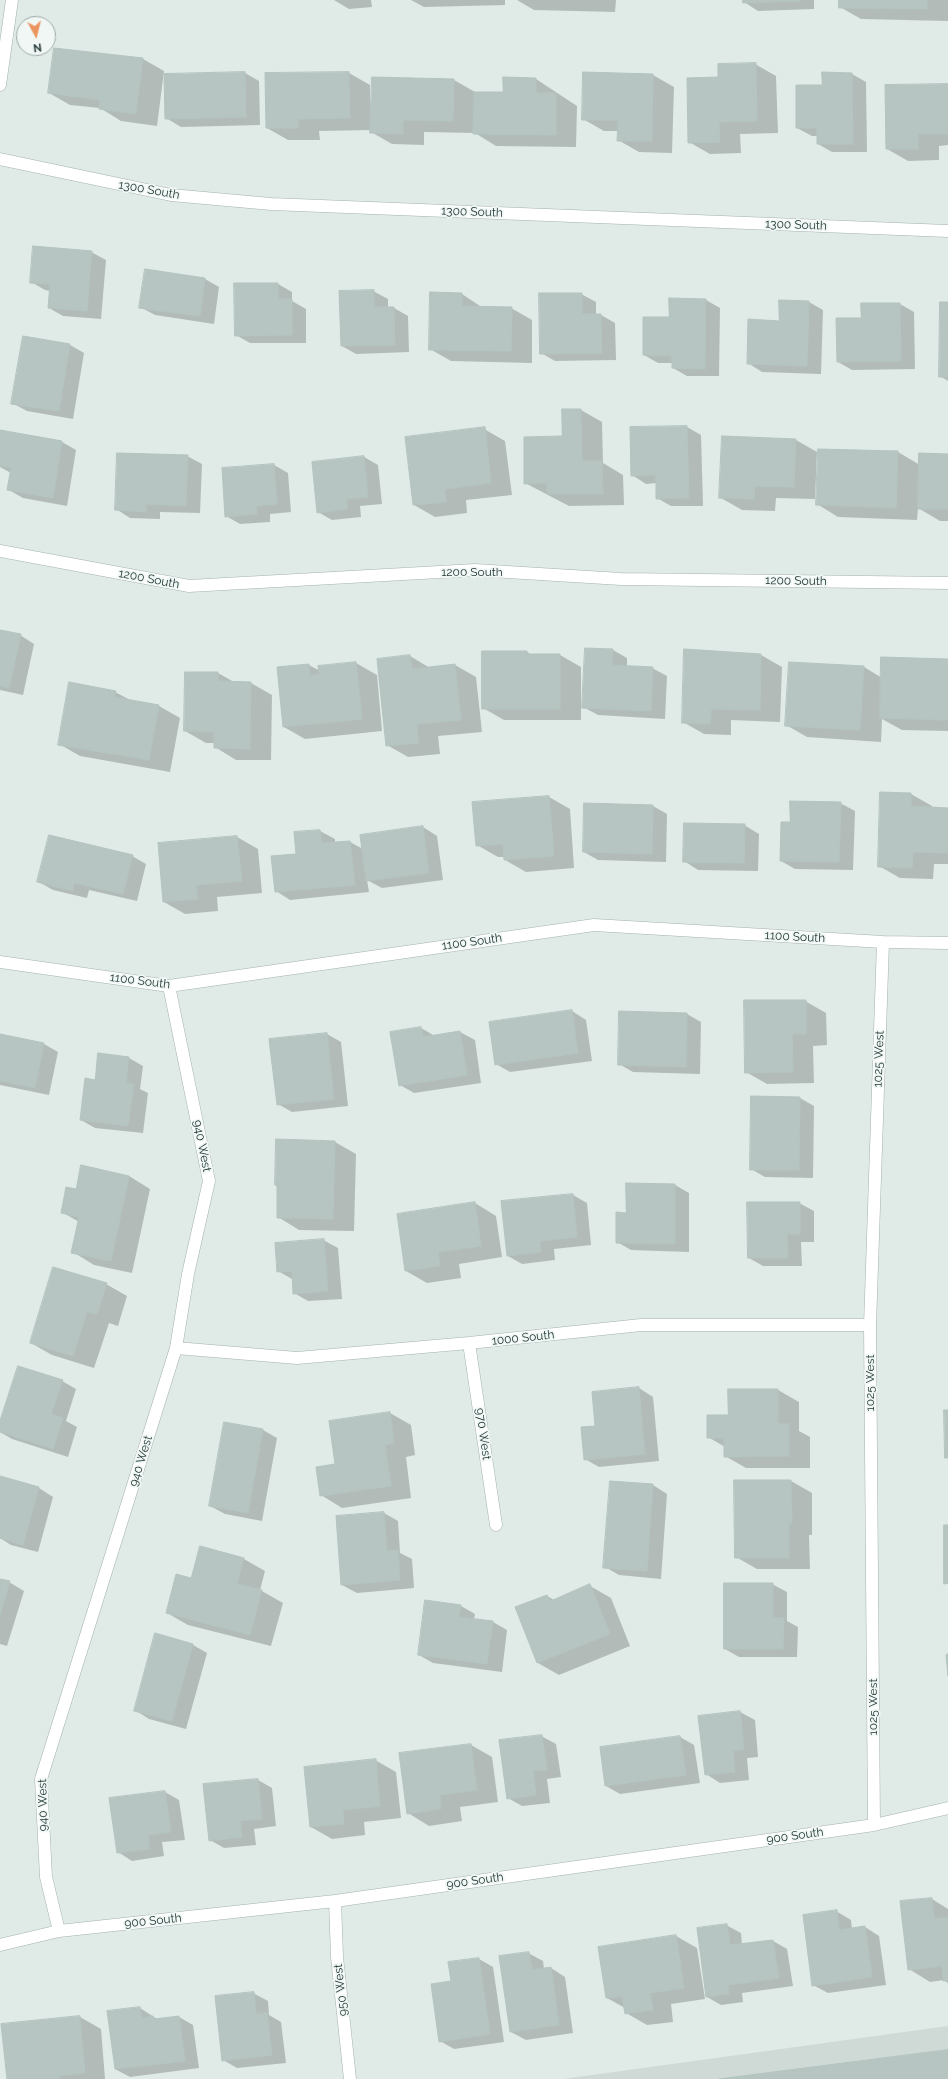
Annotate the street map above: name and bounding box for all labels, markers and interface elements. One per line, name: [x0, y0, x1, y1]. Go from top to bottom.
north arrow: [16, 16, 56, 56]
text: N: [32, 40, 42, 54]
street label: 1300 South: [117, 178, 181, 202]
street label: 1300 South: [441, 204, 503, 220]
street label: 1300 South: [765, 217, 827, 233]
street label: 1200 South: [441, 565, 503, 579]
street label: 1200 South: [117, 566, 181, 592]
street label: 1200 South: [765, 573, 827, 589]
street label: 1100 South: [764, 928, 826, 946]
street label: 1100 South: [441, 931, 503, 953]
street label: 1100 South: [109, 970, 171, 992]
street label: 1025 West: [871, 1030, 887, 1088]
street label: 940 West: [190, 1119, 214, 1173]
street label: 1000 South: [491, 1328, 555, 1348]
street label: 1025 West: [863, 1355, 877, 1411]
street label: 970 West: [472, 1407, 494, 1461]
street label: 940 West: [126, 1434, 156, 1488]
street label: 1025 West: [866, 1679, 880, 1735]
street label: 940 West: [35, 1779, 51, 1831]
street label: 900 South: [766, 1825, 824, 1847]
street label: 900 South: [446, 1870, 504, 1892]
street label: 900 South: [124, 1911, 182, 1931]
street label: 950 West: [331, 1963, 351, 2017]

